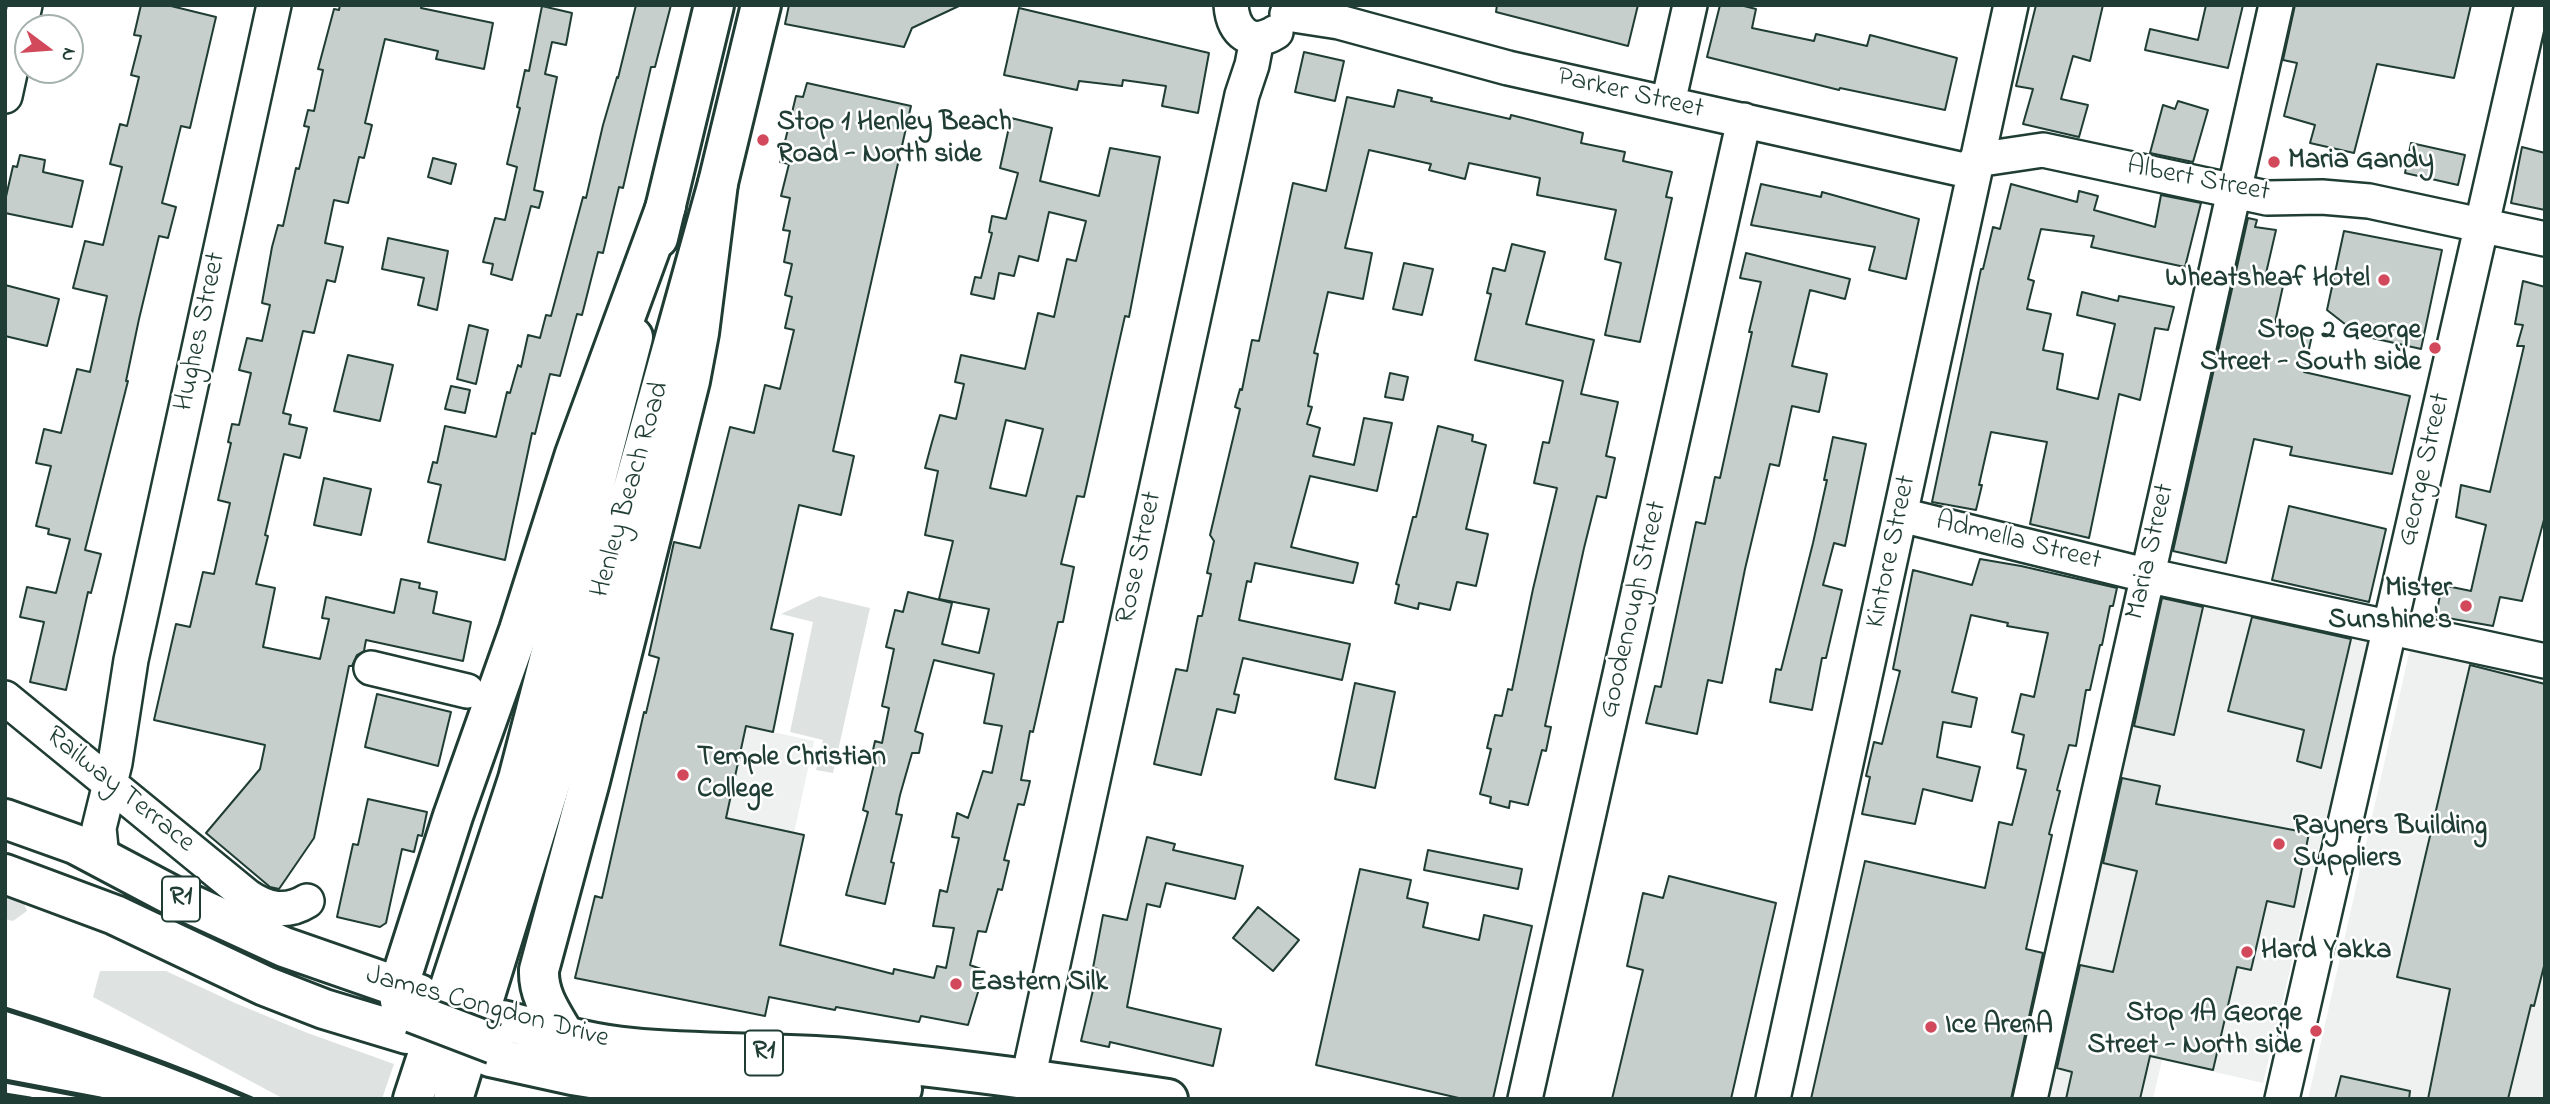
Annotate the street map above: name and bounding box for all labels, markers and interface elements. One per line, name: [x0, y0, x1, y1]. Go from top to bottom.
north arrow: [14, 14, 84, 84]
text: N: [53, 44, 82, 64]
street label: Parker Street: [1553, 62, 1707, 128]
place label: Stop 1 Henley Beach Road - North side: [777, 107, 1012, 173]
marker: Stop 1 Henley Beach Road - North side: [755, 132, 771, 148]
place label: Maria Gandy: [2288, 145, 2434, 179]
street label: Albert Street: [2124, 151, 2272, 211]
marker: Maria Gandy: [2266, 154, 2282, 170]
street label: Hughes Street: [169, 250, 235, 414]
place label: Wheatsheaf Hotel: [2165, 263, 2370, 297]
marker: Wheatsheaf Hotel: [2376, 272, 2392, 288]
place label: Stop 2 George Street - South side: [2200, 315, 2421, 381]
marker: Stop 2 George Street - South side: [2427, 340, 2443, 356]
street label: Henley Beach Road: [585, 378, 679, 602]
street label: George Street: [2392, 390, 2460, 550]
street label: Kintore Street: [1860, 473, 1926, 631]
street label: Maria Street: [2120, 481, 2184, 623]
street label: Rose Street: [1111, 489, 1171, 627]
street label: Goodenough Street: [1594, 498, 1676, 722]
street label: Admella Street: [1932, 506, 2104, 580]
place label: Mister Sunshine's: [2328, 573, 2452, 639]
marker: Mister Sunshine's: [2458, 598, 2474, 614]
street label: Railway Terrace: [38, 721, 200, 861]
place label: Temple Christian College: [697, 742, 886, 808]
marker: Temple Christian College: [675, 767, 691, 783]
place label: Rayners Building Suppliers: [2293, 811, 2487, 877]
marker: Rayners Building Suppliers: [2271, 836, 2287, 852]
road number: R1: [162, 876, 200, 922]
place label: Hard Yakka: [2261, 935, 2391, 969]
marker: Hard Yakka: [2239, 944, 2255, 960]
street label: James Congdon Drive: [362, 960, 612, 1058]
place label: Eastern Silk: [970, 967, 1108, 1001]
marker: Eastern Silk: [948, 976, 964, 992]
place label: Stop 1A George Street - North side: [2088, 998, 2302, 1064]
place label: Ice ArenA: [1945, 1010, 2053, 1044]
marker: Ice ArenA: [1923, 1019, 1939, 1035]
marker: Stop 1A George Street - North side: [2308, 1023, 2324, 1039]
road number: R1: [745, 1030, 783, 1076]

